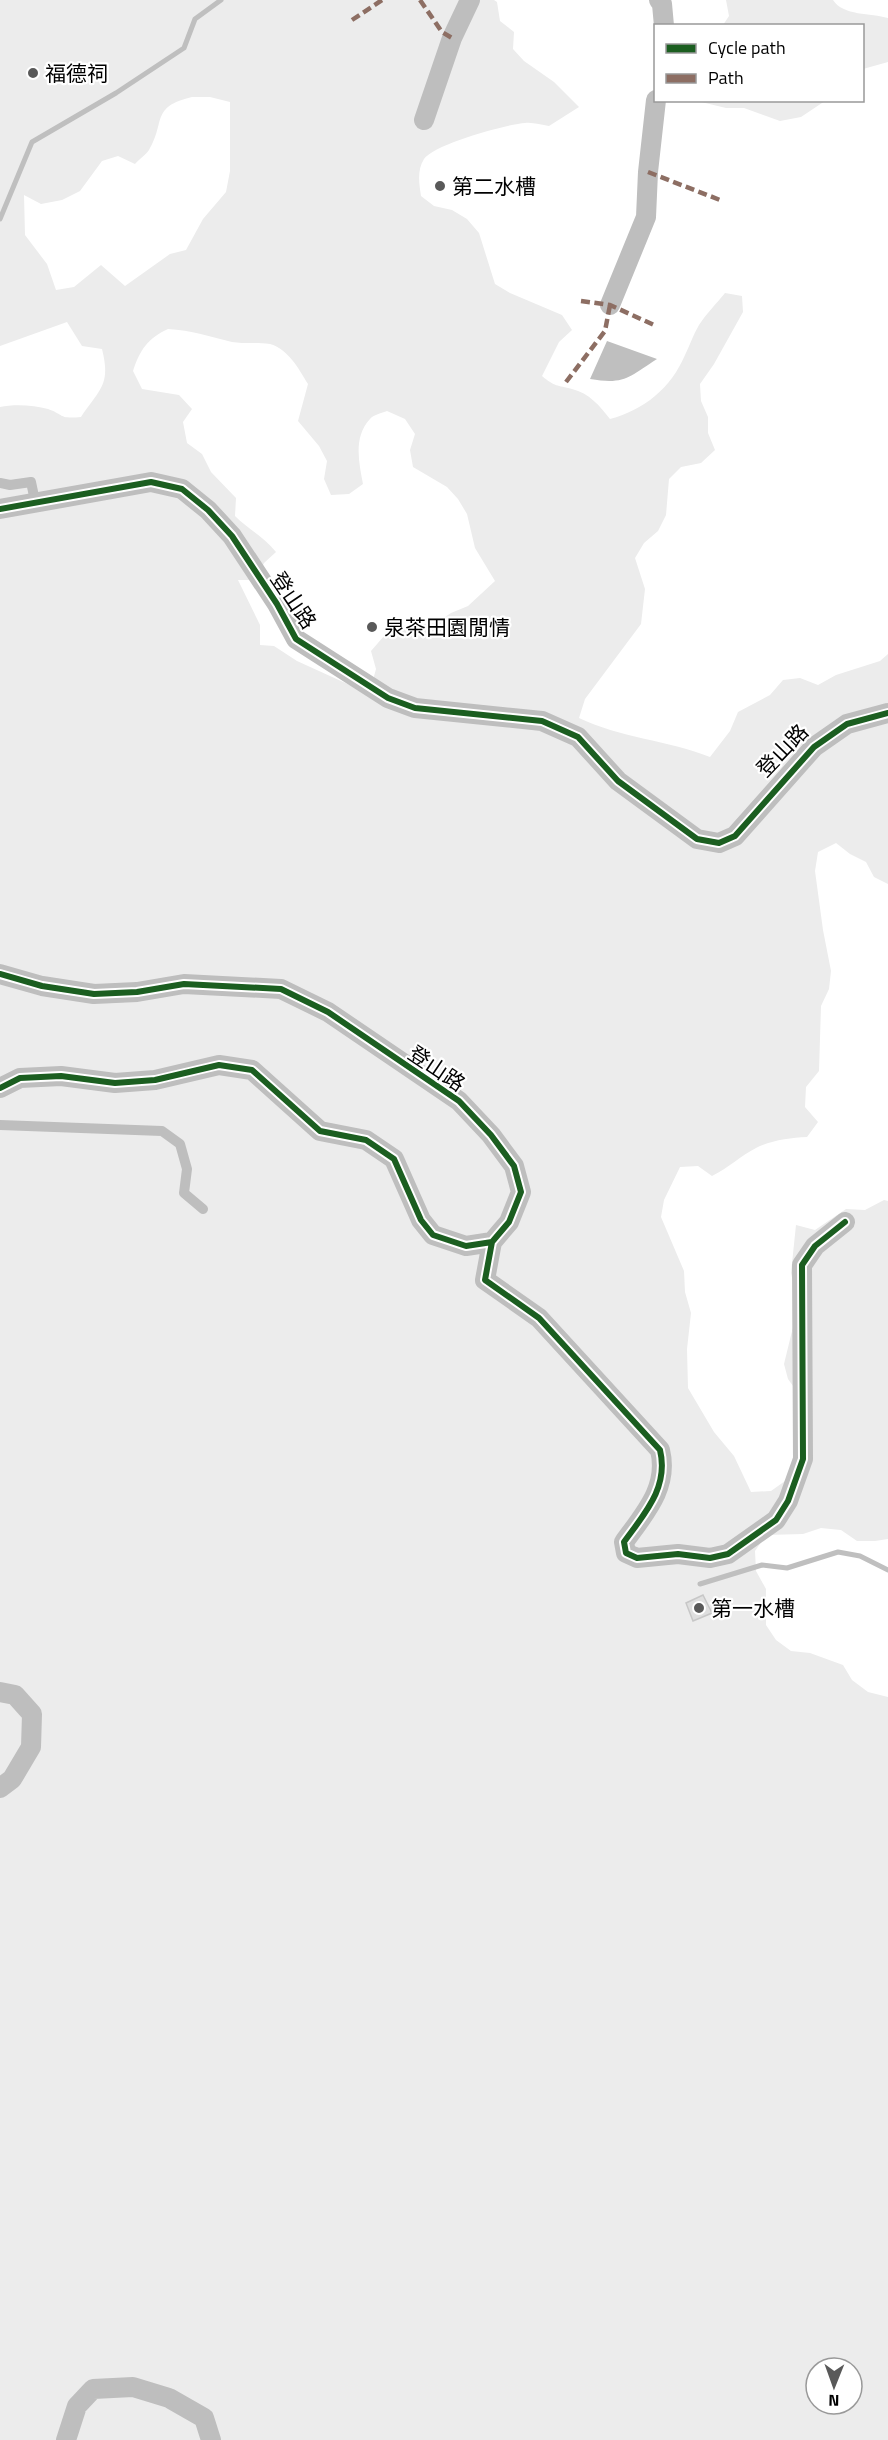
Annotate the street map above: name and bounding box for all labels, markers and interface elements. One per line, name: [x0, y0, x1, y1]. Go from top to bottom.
legend: [654, 24, 864, 102]
text: Cycle path: [708, 34, 786, 61]
place label: 福德祠: [45, 57, 108, 89]
text: Path: [708, 64, 744, 91]
marker: 福德祠: [26, 66, 40, 80]
place label: 第二水槽: [452, 170, 536, 202]
marker: 第二水槽: [433, 179, 447, 193]
street label: 登山路: [263, 565, 325, 635]
place label: 泉茶田園閒情: [384, 611, 510, 643]
marker: 泉茶田園閒情: [365, 620, 379, 634]
street label: 登山路: [749, 716, 815, 784]
street label: 登山路: [402, 1037, 472, 1099]
place label: 第一水槽: [711, 1592, 795, 1624]
marker: 第一水槽: [692, 1601, 706, 1615]
north arrow: [804, 2356, 864, 2416]
text: N: [828, 2389, 839, 2413]

